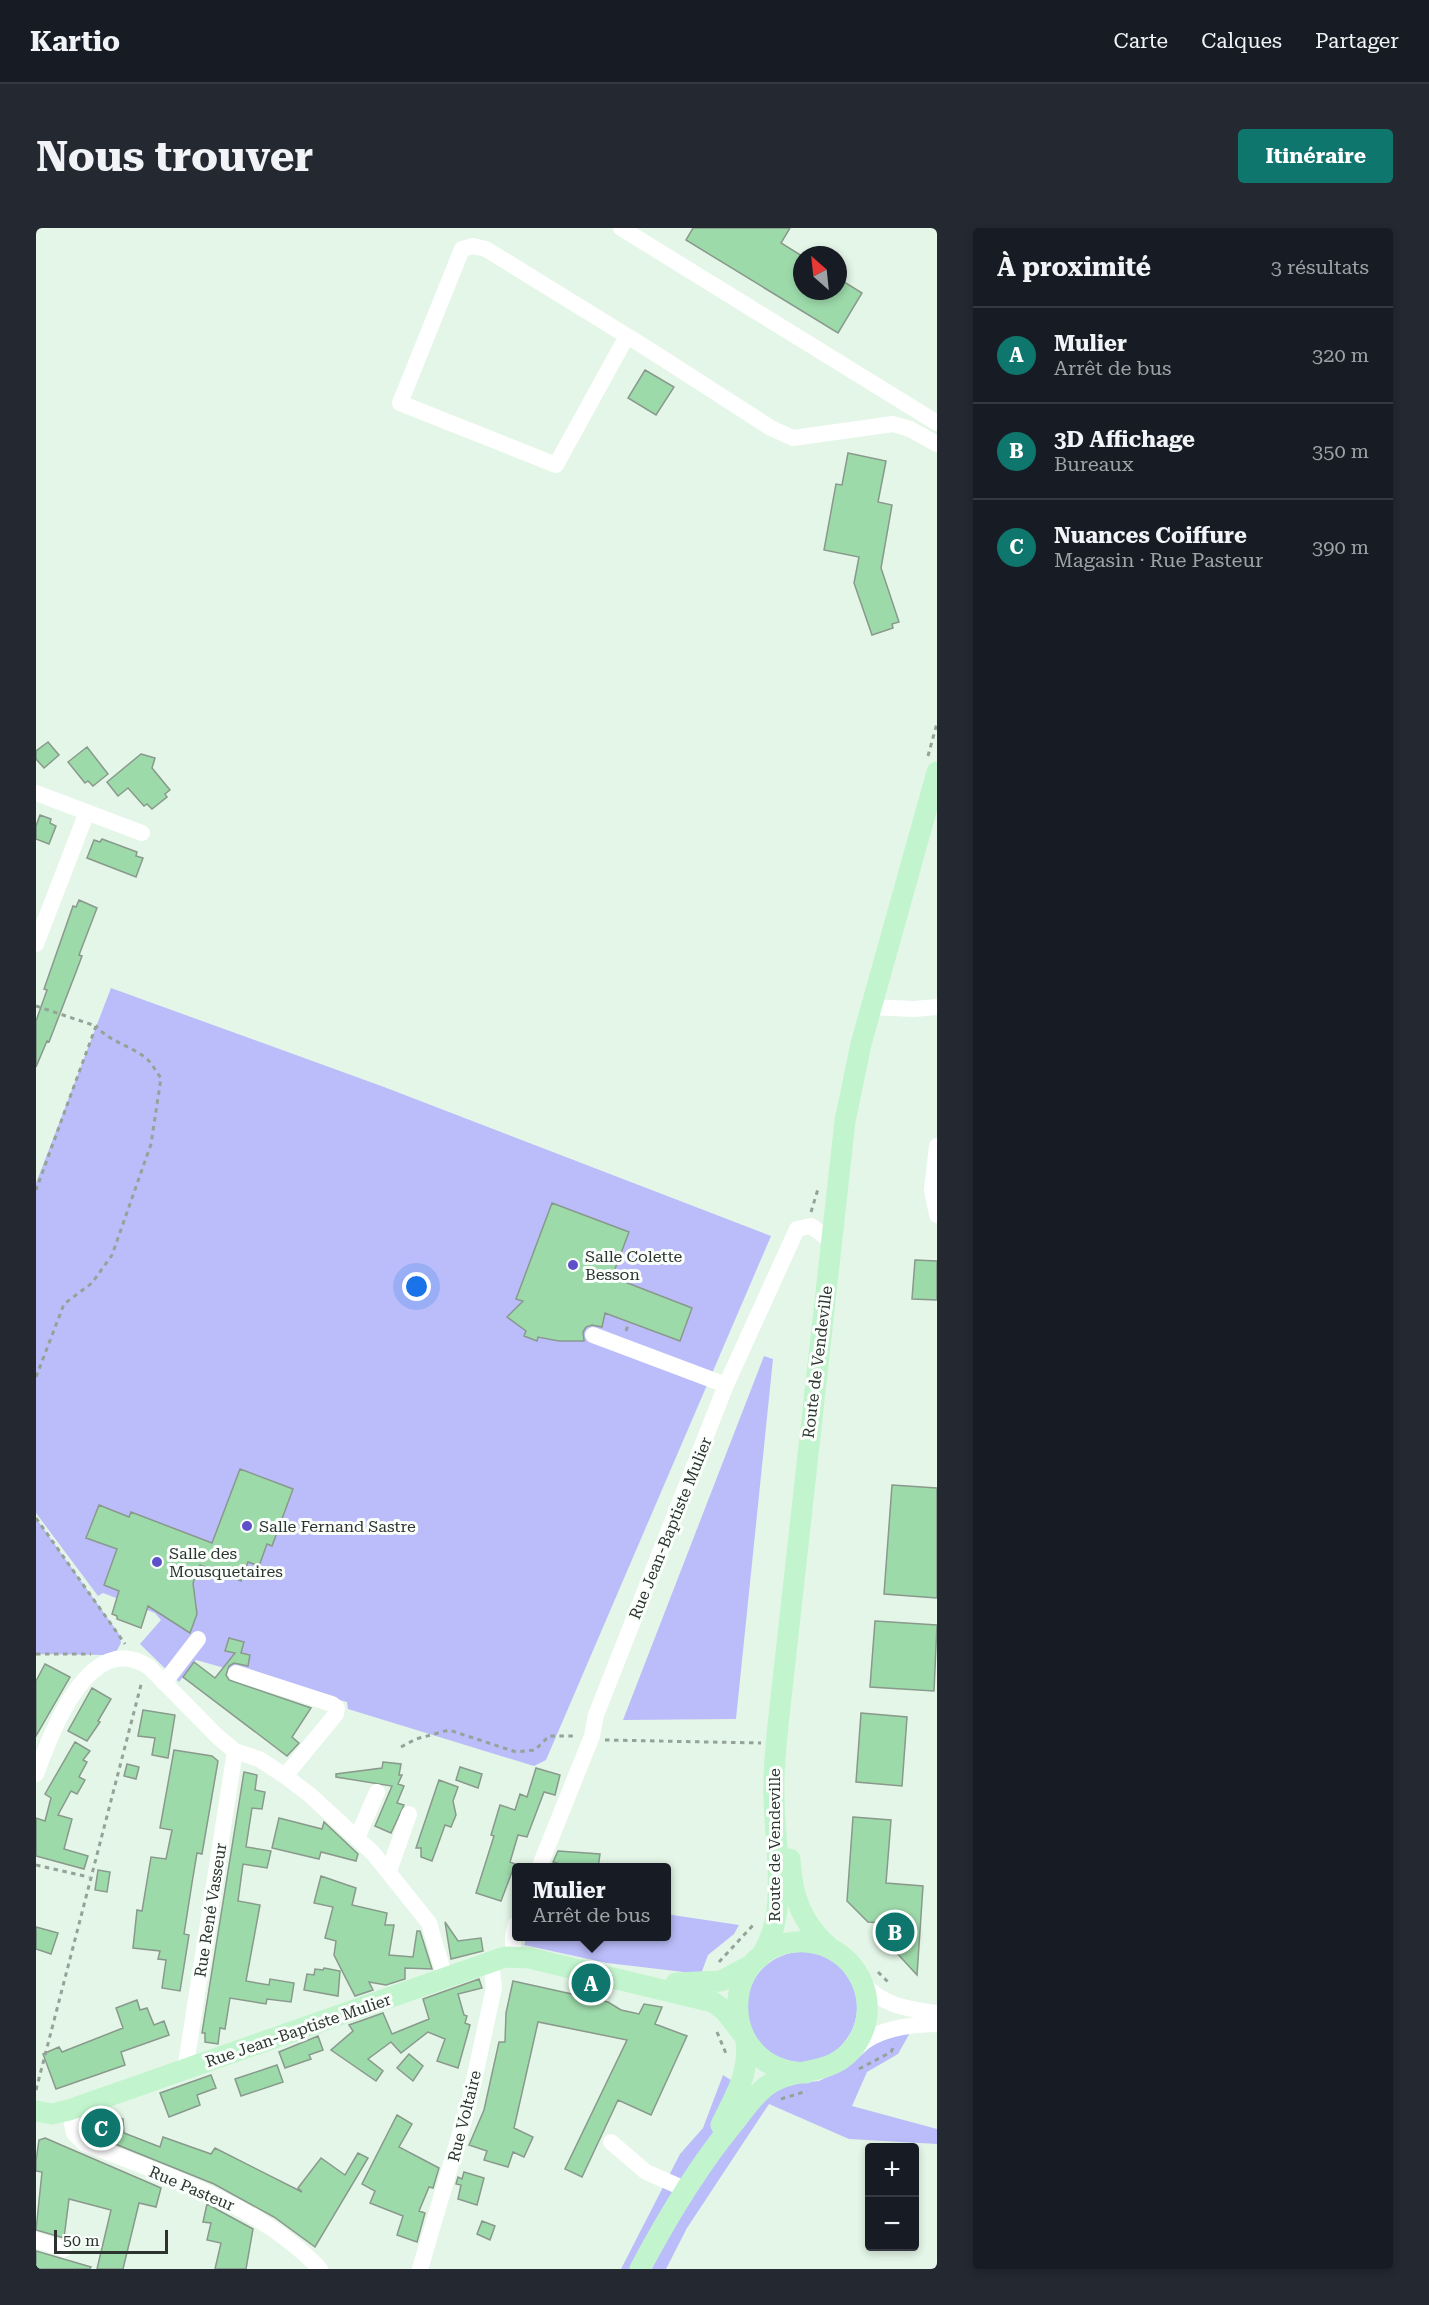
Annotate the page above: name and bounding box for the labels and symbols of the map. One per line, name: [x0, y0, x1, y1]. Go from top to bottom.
north arrow: [793, 246, 847, 300]
place label: Salle Colette Besson: [585, 1247, 682, 1284]
marker: Salle Colette Besson: [566, 1258, 580, 1272]
your location: [402, 1272, 431, 1301]
street label: Route de Vendeville: [799, 1284, 836, 1440]
street label: Rue Jean-Baptiste Mulier: [625, 1434, 716, 1622]
place label: Salle Fernand Sastre: [259, 1517, 416, 1536]
marker: Salle Fernand Sastre: [240, 1519, 254, 1533]
place label: Salle des Mousquetaires: [169, 1544, 283, 1581]
marker: Salle des Mousquetaires: [150, 1555, 164, 1569]
street label: Route de Vendeville: [765, 1768, 784, 1922]
street label: Rue René Vasseur: [191, 1841, 231, 1979]
pin: B: [876, 1910, 914, 1954]
pin: A: [572, 1960, 610, 2006]
street label: Rue Jean-Baptiste Mulier: [203, 1990, 394, 2071]
street label: Rue Voltaire: [444, 2068, 485, 2164]
pin: C: [82, 2106, 120, 2150]
street label: Rue Pasteur: [146, 2162, 238, 2215]
scale bar: [54, 2227, 168, 2254]

